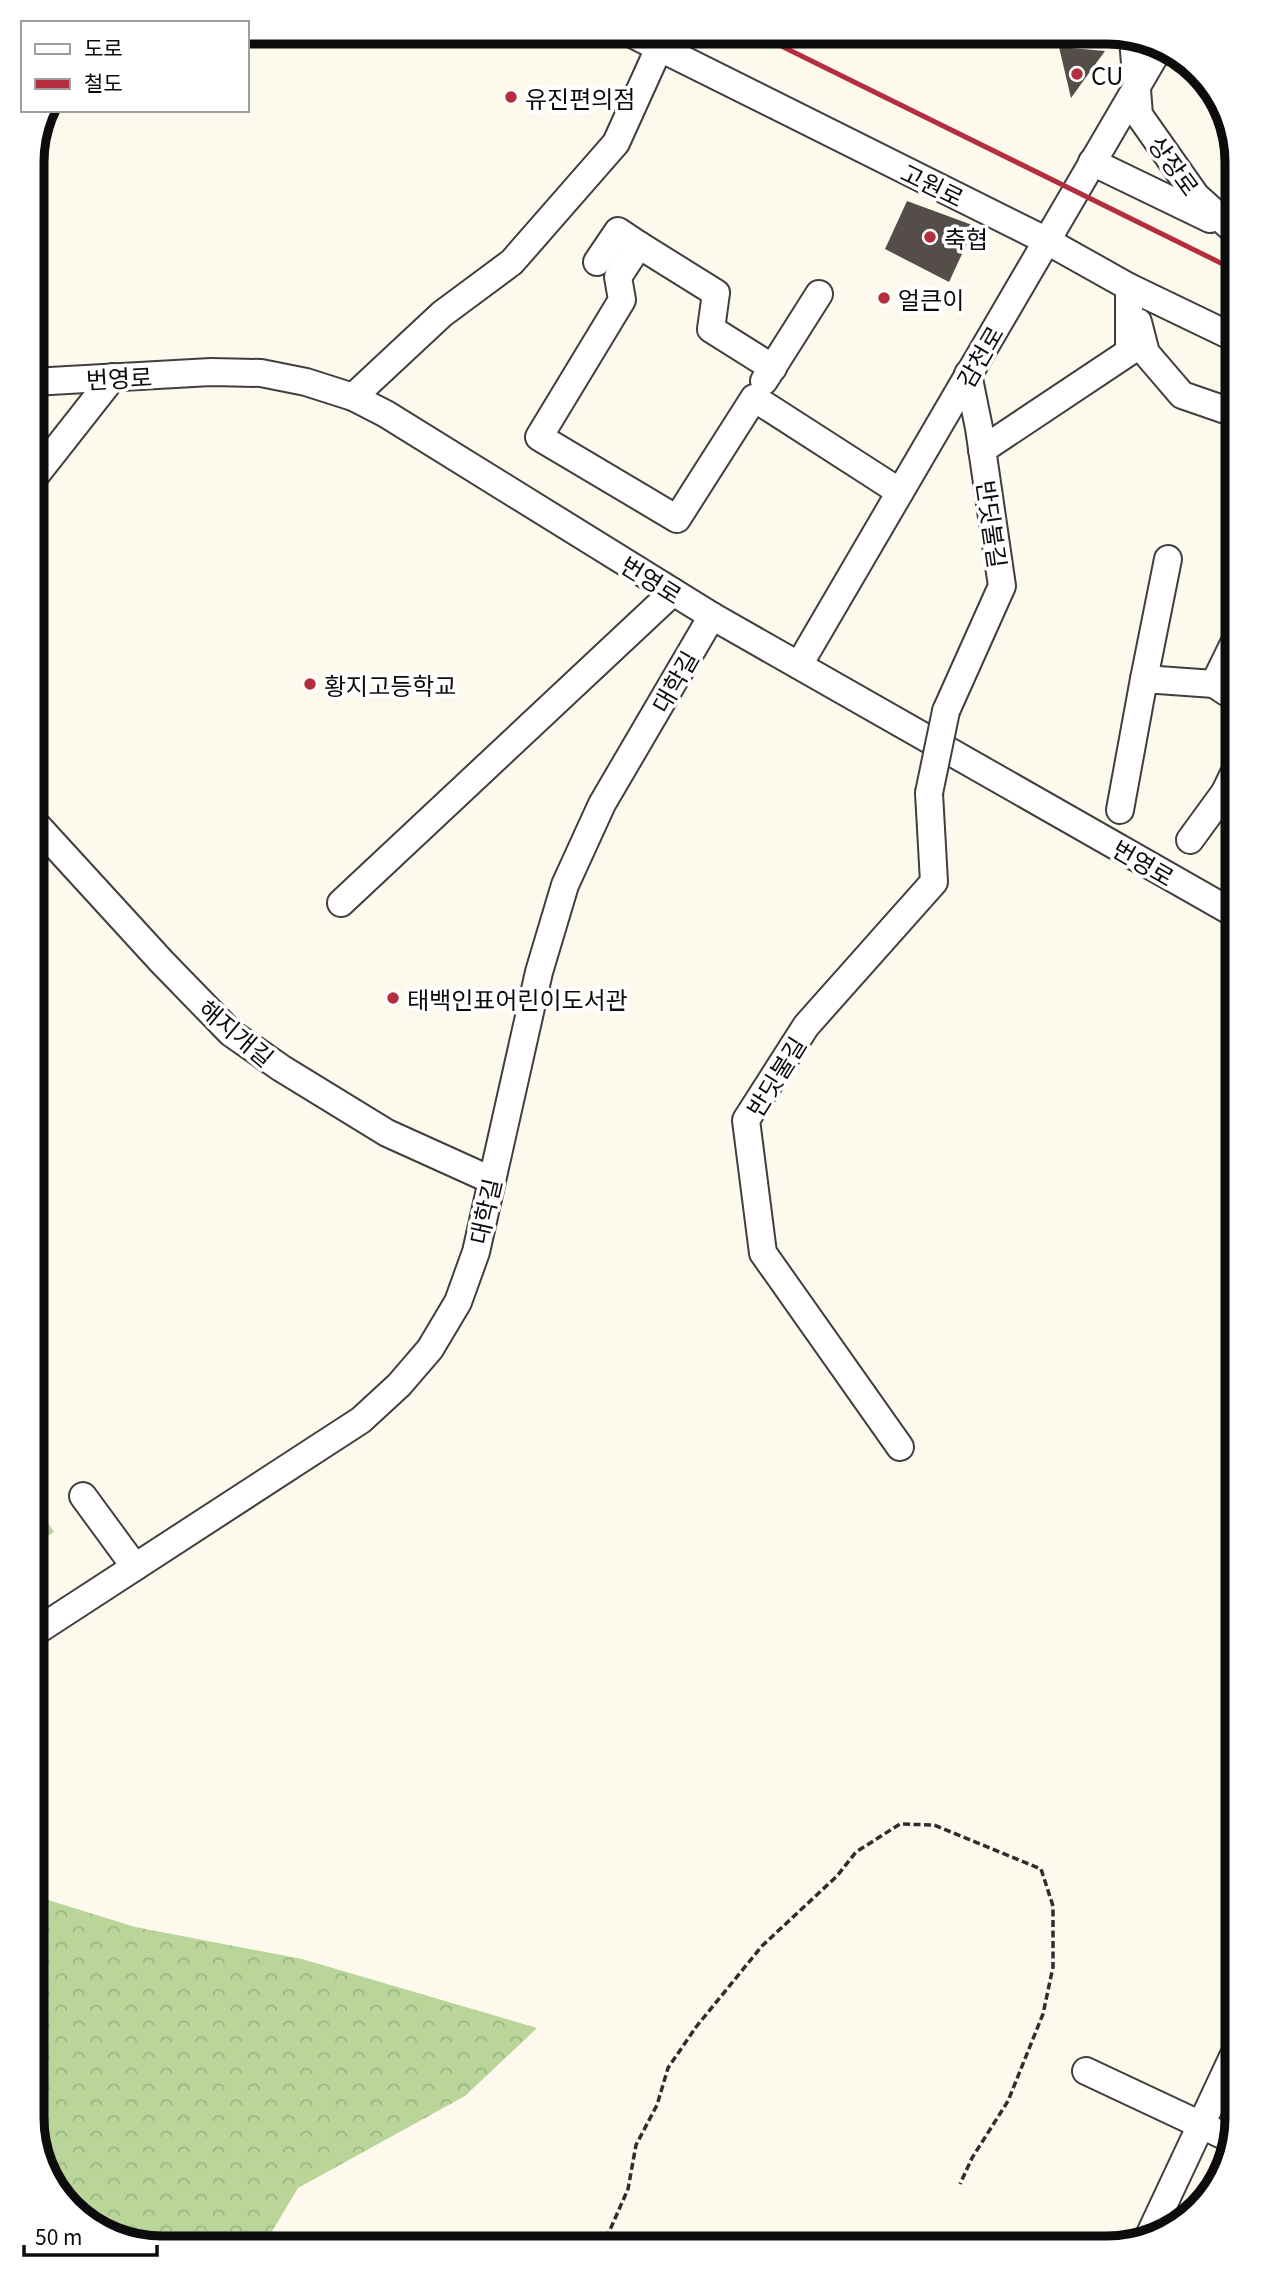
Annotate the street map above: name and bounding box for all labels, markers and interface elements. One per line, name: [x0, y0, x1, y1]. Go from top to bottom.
legend: [21, 21, 248, 112]
text: 도로: [84, 32, 123, 62]
place label: CU: [1091, 57, 1123, 92]
marker: CU: [1069, 66, 1085, 82]
text: 철도: [84, 67, 123, 97]
place label: 유진편의점: [525, 80, 635, 115]
marker: 유진편의점: [503, 89, 519, 105]
street label: 상장로: [1141, 128, 1209, 202]
street label: 고원로: [896, 154, 970, 214]
place label: 축협: [944, 220, 988, 255]
marker: 축협: [922, 229, 938, 245]
place label: 얼큰이: [898, 281, 964, 316]
marker: 얼큰이: [876, 290, 892, 306]
street label: 감천로: [947, 319, 1011, 393]
street label: 번영로: [85, 358, 153, 396]
street label: 반딧불길: [970, 478, 1016, 570]
street label: 번영로: [615, 547, 689, 611]
street label: 대학길: [642, 644, 706, 718]
place label: 황지고등학교: [324, 667, 456, 702]
marker: 황지고등학교: [302, 676, 318, 692]
street label: 번영로: [1107, 830, 1181, 894]
place label: 태백인표어린이도서관: [407, 981, 628, 1016]
street label: 해지개길: [192, 990, 282, 1074]
marker: 태백인표어린이도서관: [385, 990, 401, 1006]
street label: 반딧불길: [737, 1029, 813, 1123]
street label: 대학길: [459, 1175, 509, 1247]
scale bar: [24, 2214, 158, 2258]
text: 50 m: [35, 2221, 82, 2251]

